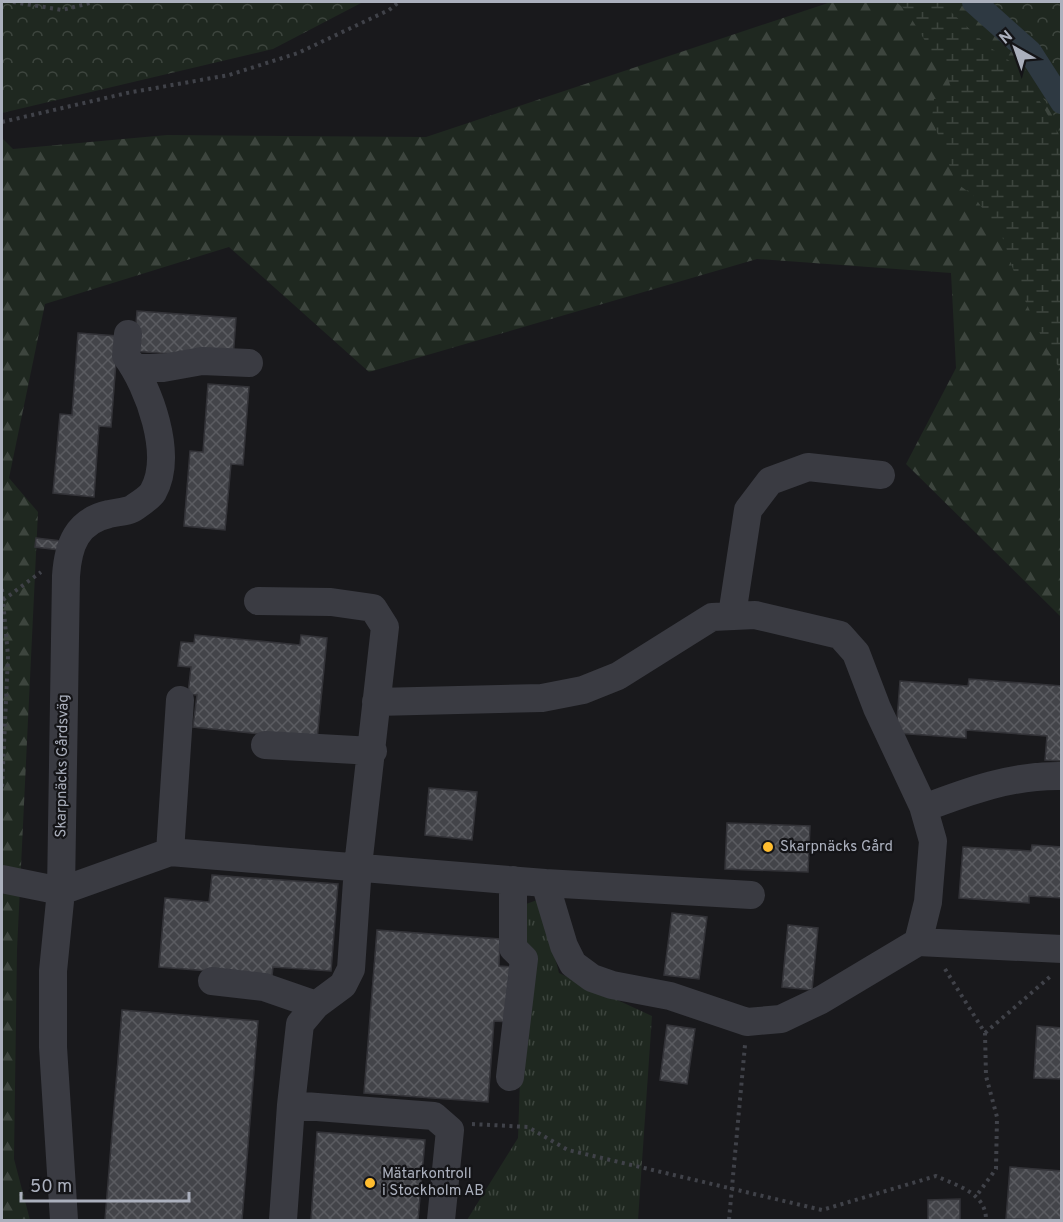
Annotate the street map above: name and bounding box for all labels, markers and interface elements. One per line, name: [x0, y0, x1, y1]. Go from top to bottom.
north arrow: [985, 18, 1045, 78]
text: N: [996, 27, 1017, 49]
street label: Skarpnäcks Gårdsväg: [52, 694, 74, 838]
place label: Skarpnäcks Gård: [780, 838, 893, 857]
marker: Skarpnäcks Gård: [761, 840, 775, 854]
scale bar: [21, 1165, 189, 1203]
place label: Mätarkontroll i Stockholm AB: [382, 1165, 484, 1201]
text: 50 m: [30, 1176, 72, 1199]
marker: Mätarkontroll i Stockholm AB: [363, 1176, 377, 1190]

